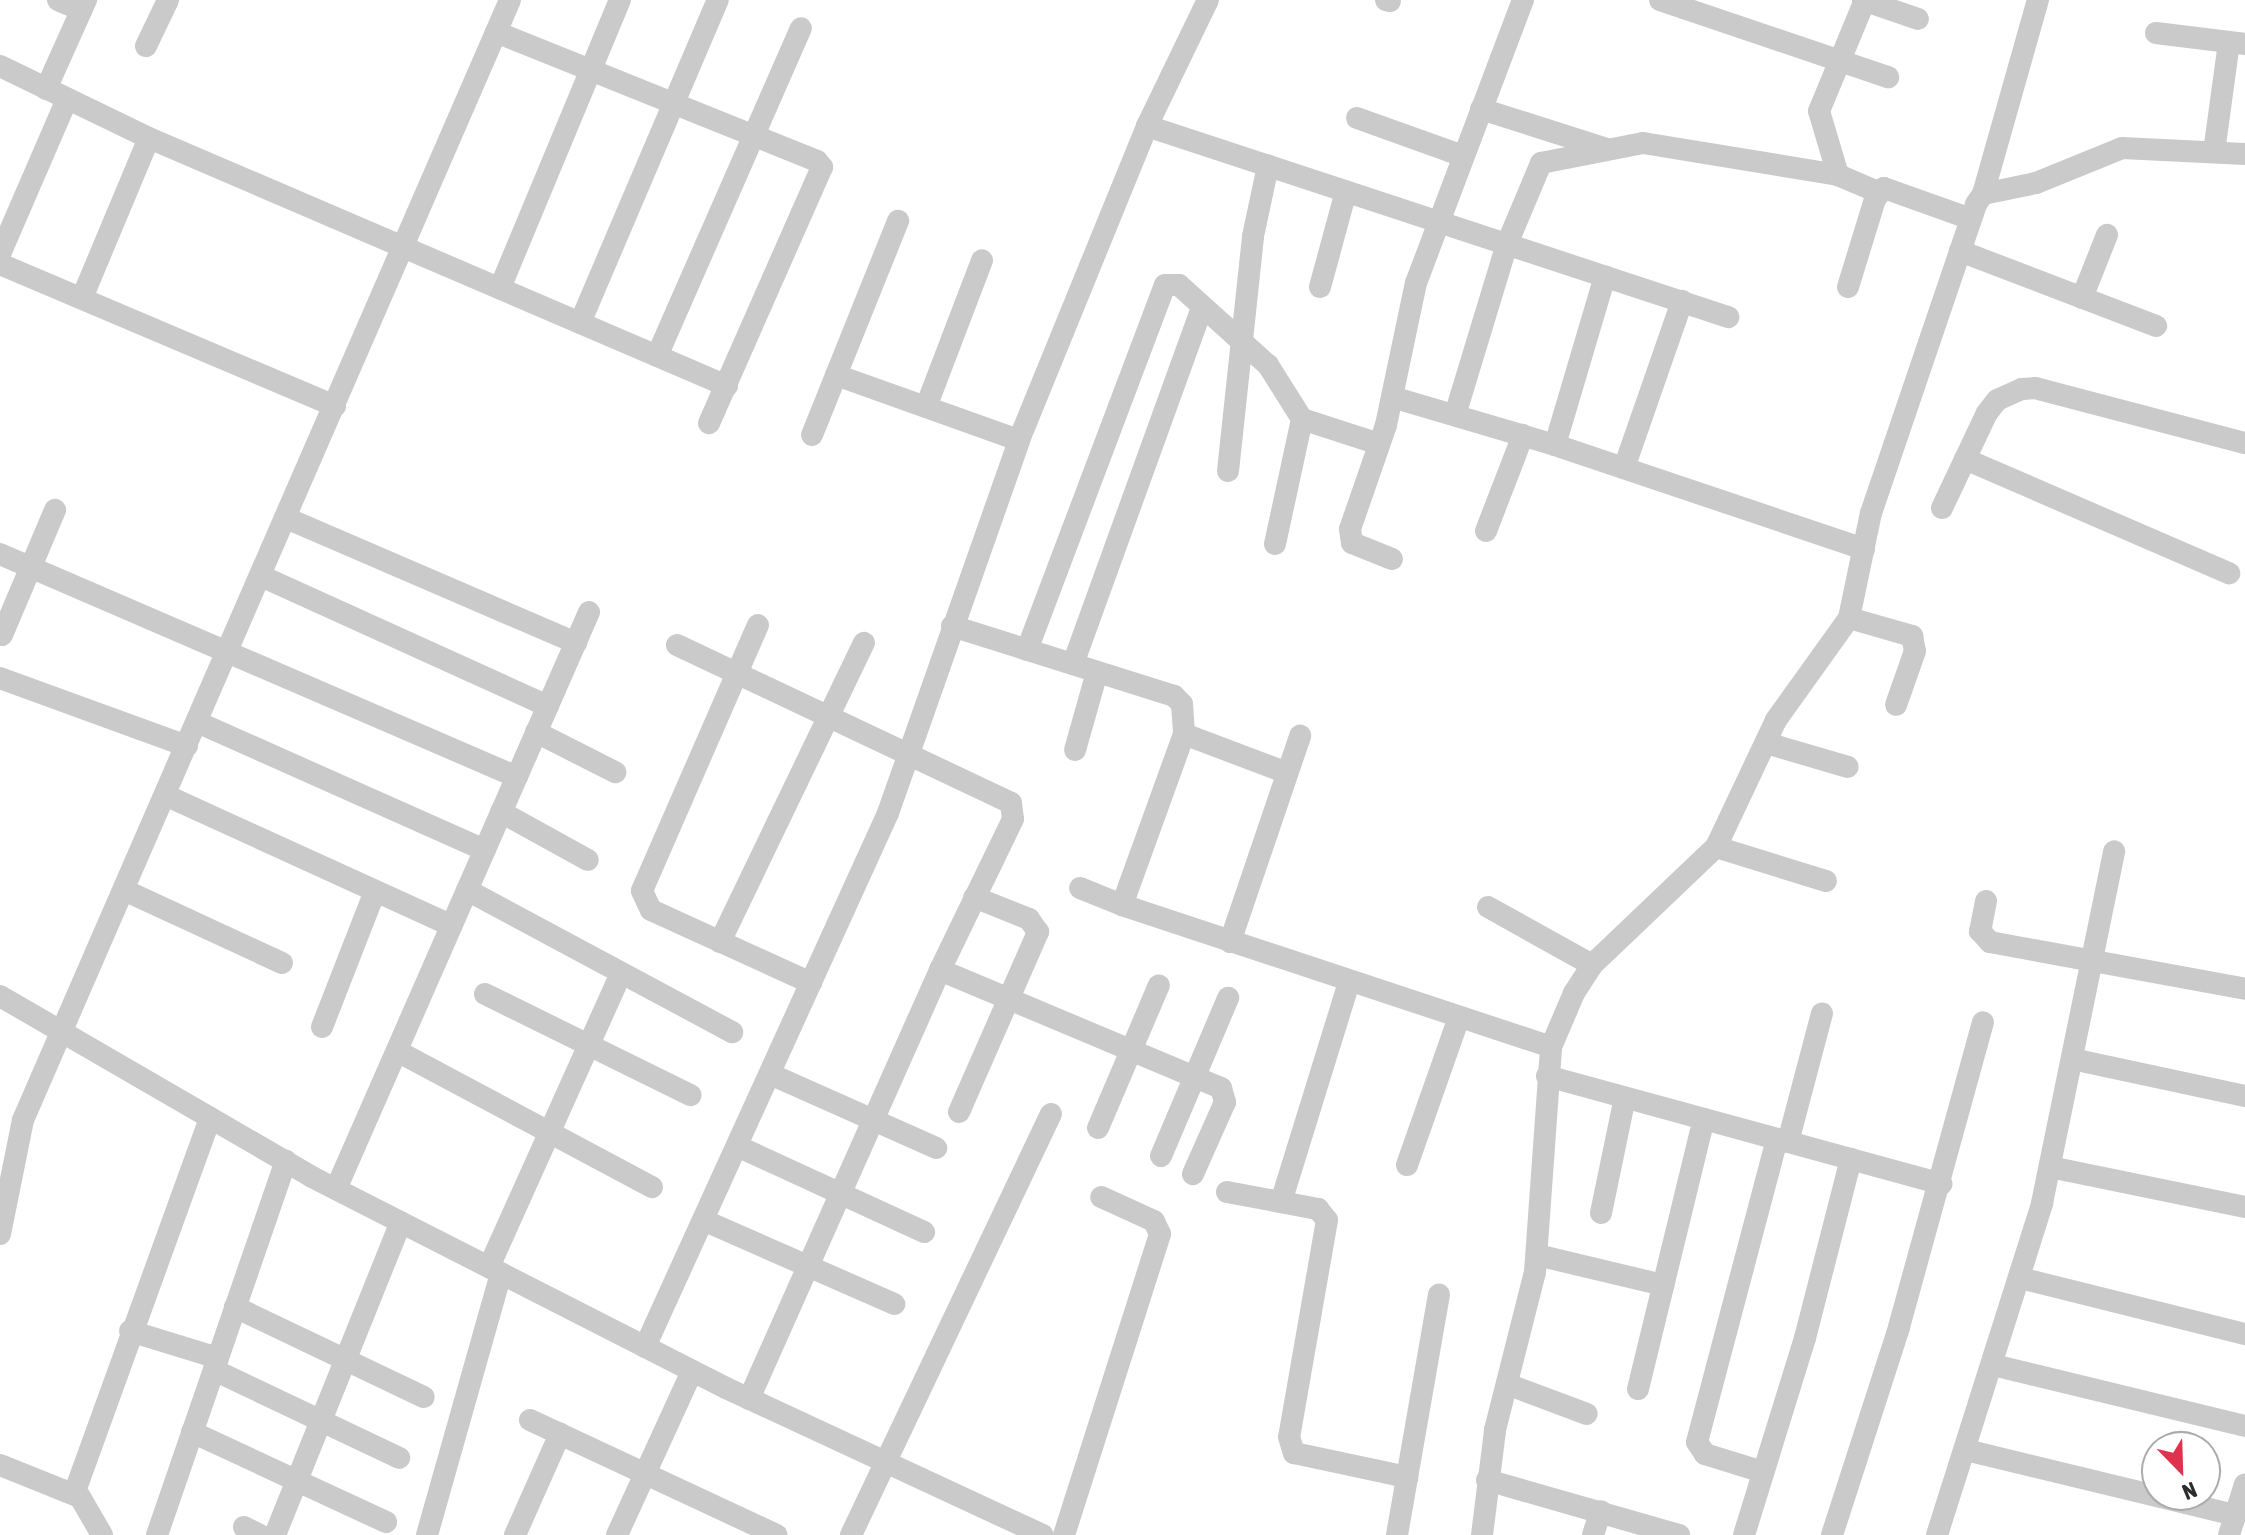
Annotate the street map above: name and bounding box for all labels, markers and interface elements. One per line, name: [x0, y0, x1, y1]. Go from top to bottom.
north arrow: [2141, 1431, 2221, 1511]
text: N: [2179, 1477, 2201, 1506]

